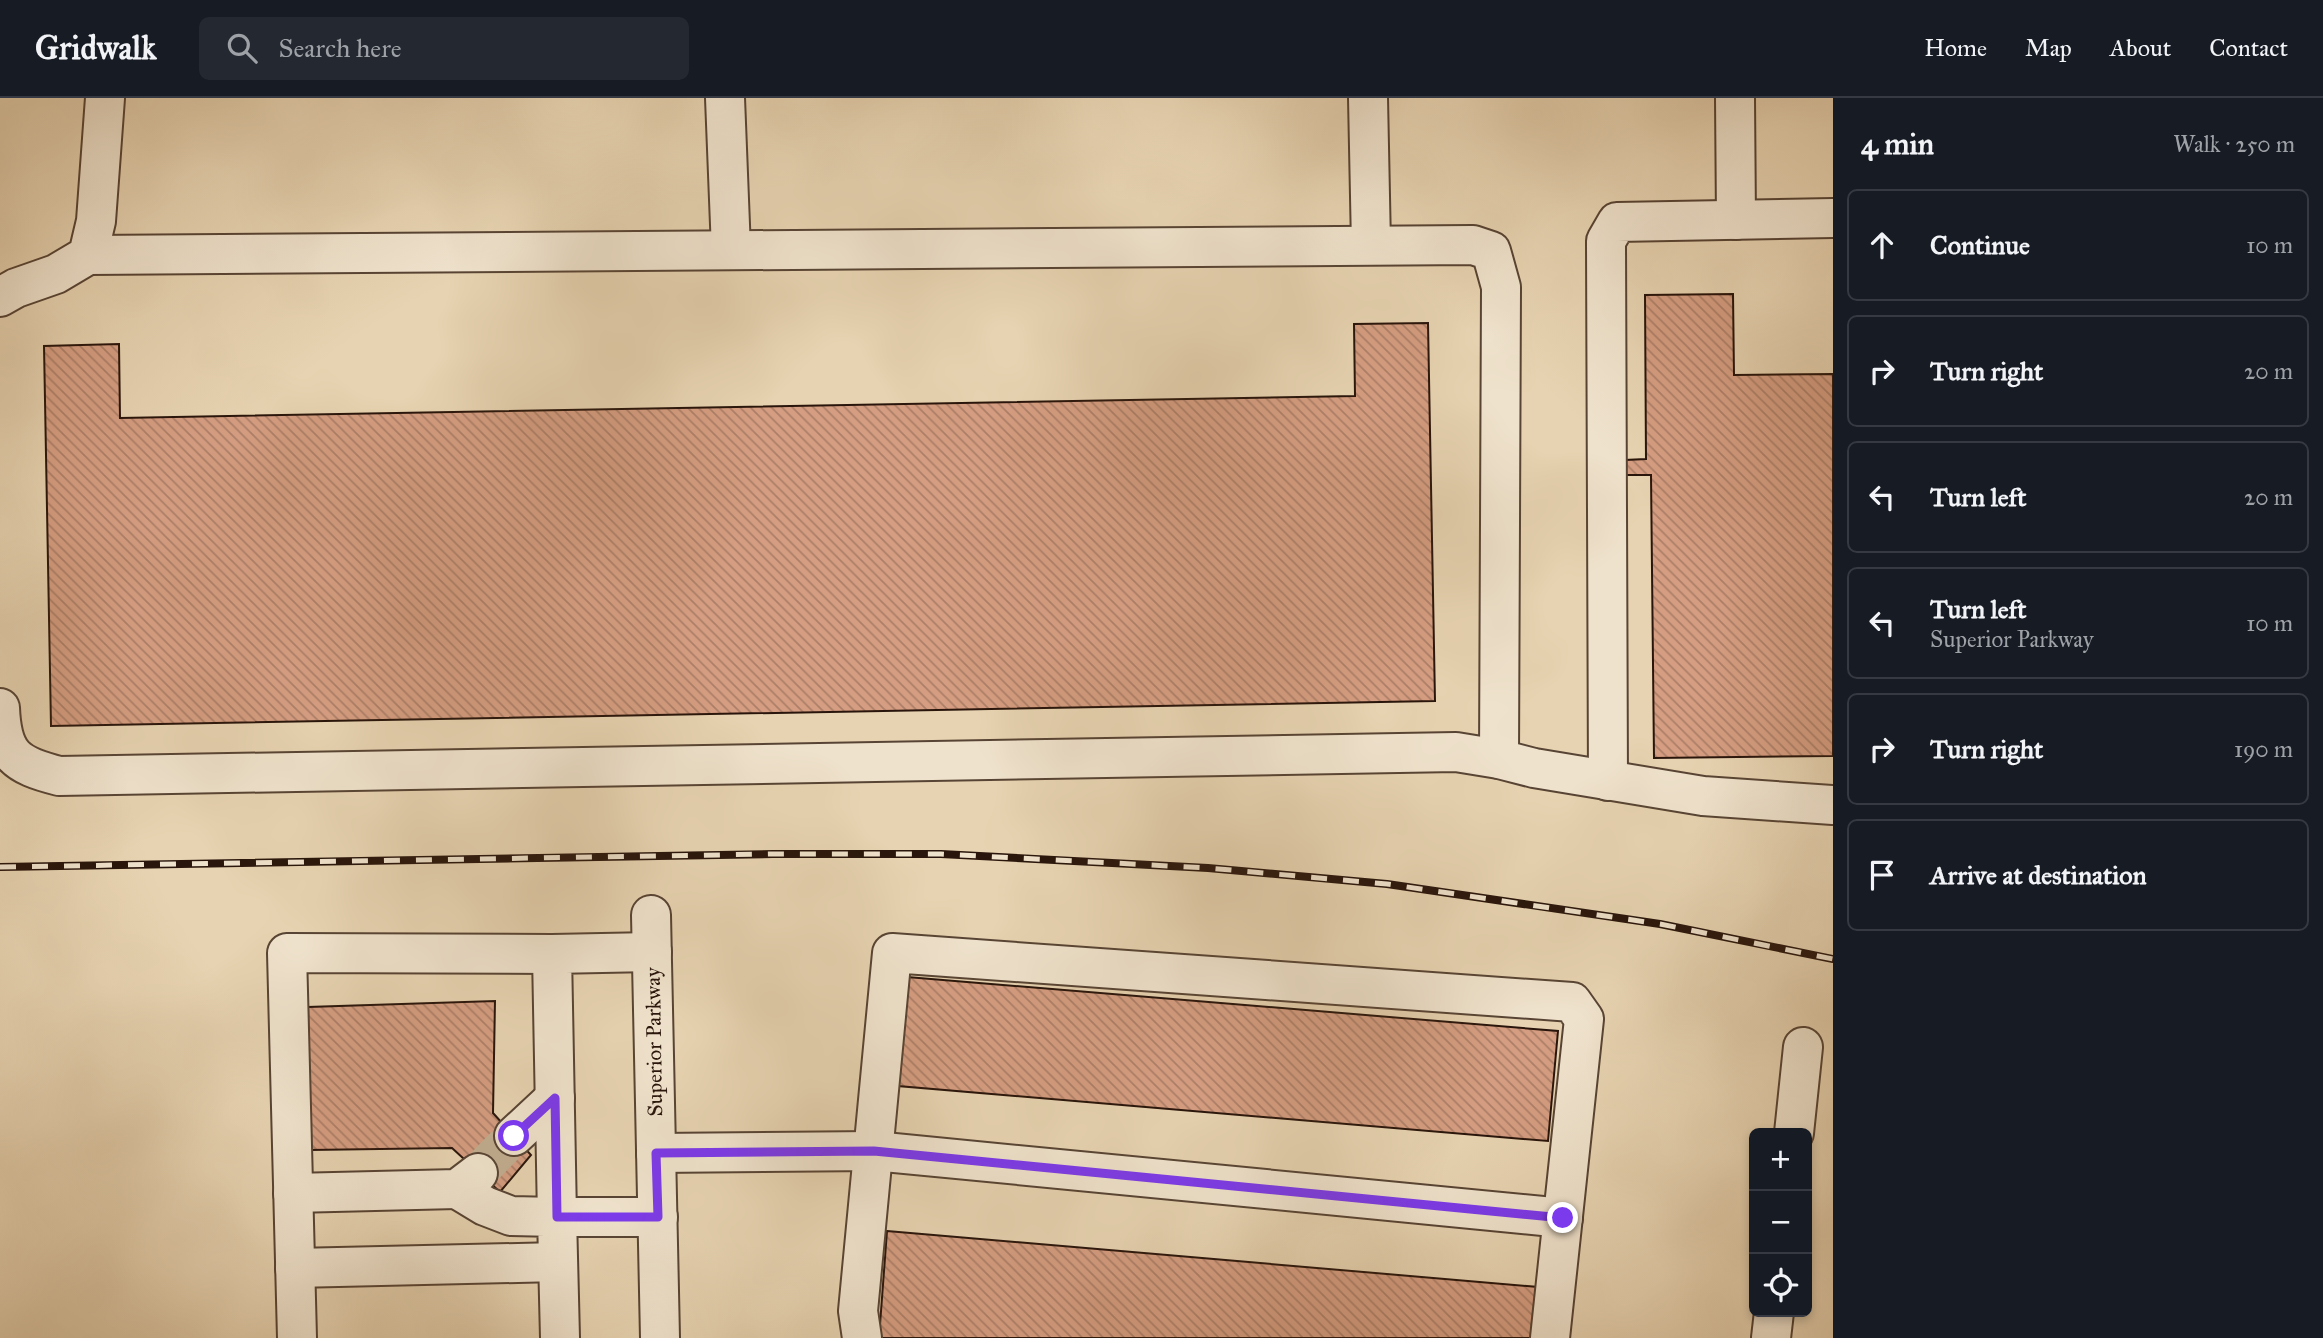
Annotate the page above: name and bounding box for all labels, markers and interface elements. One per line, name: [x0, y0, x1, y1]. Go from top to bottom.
search box: [199, 17, 689, 80]
text: Gridwalk: [35, 28, 157, 68]
icon: search: [223, 29, 261, 67]
text: Search here: [279, 32, 402, 64]
text: Home: [1924, 33, 1987, 63]
text: Map: [2025, 33, 2072, 63]
text: About: [2110, 33, 2171, 63]
text: Contact: [2209, 33, 2288, 63]
text: 4 min: [1861, 126, 1934, 162]
text: Walk · 250 m: [2173, 130, 2295, 158]
icon: ahead: [1863, 226, 1901, 264]
text: Continue: [1930, 229, 2030, 261]
text: 10 m: [2246, 231, 2293, 259]
icon: right: [1863, 352, 1901, 390]
text: Turn right: [1930, 355, 2043, 387]
text: 20 m: [2244, 357, 2293, 385]
icon: left: [1863, 478, 1901, 516]
text: Turn left: [1930, 481, 2026, 513]
text: 20 m: [2244, 483, 2293, 511]
text: Turn left: [1930, 593, 2026, 625]
icon: left: [1863, 604, 1901, 642]
text: 10 m: [2246, 609, 2293, 637]
text: Superior Parkway: [1930, 625, 2093, 653]
icon: right: [1863, 730, 1901, 768]
text: Turn right: [1930, 733, 2043, 765]
text: 190 m: [2234, 735, 2293, 763]
icon: arrive: [1863, 856, 1901, 894]
text: Arrive at destination: [1930, 859, 2147, 891]
street label: Superior Parkway: [640, 966, 668, 1117]
route start: [498, 1120, 529, 1151]
map controls: [1749, 1128, 1812, 1317]
button: +: [1749, 1128, 1812, 1191]
button: −: [1749, 1191, 1812, 1254]
route end: [1547, 1202, 1578, 1233]
button: locate: [1749, 1254, 1812, 1317]

